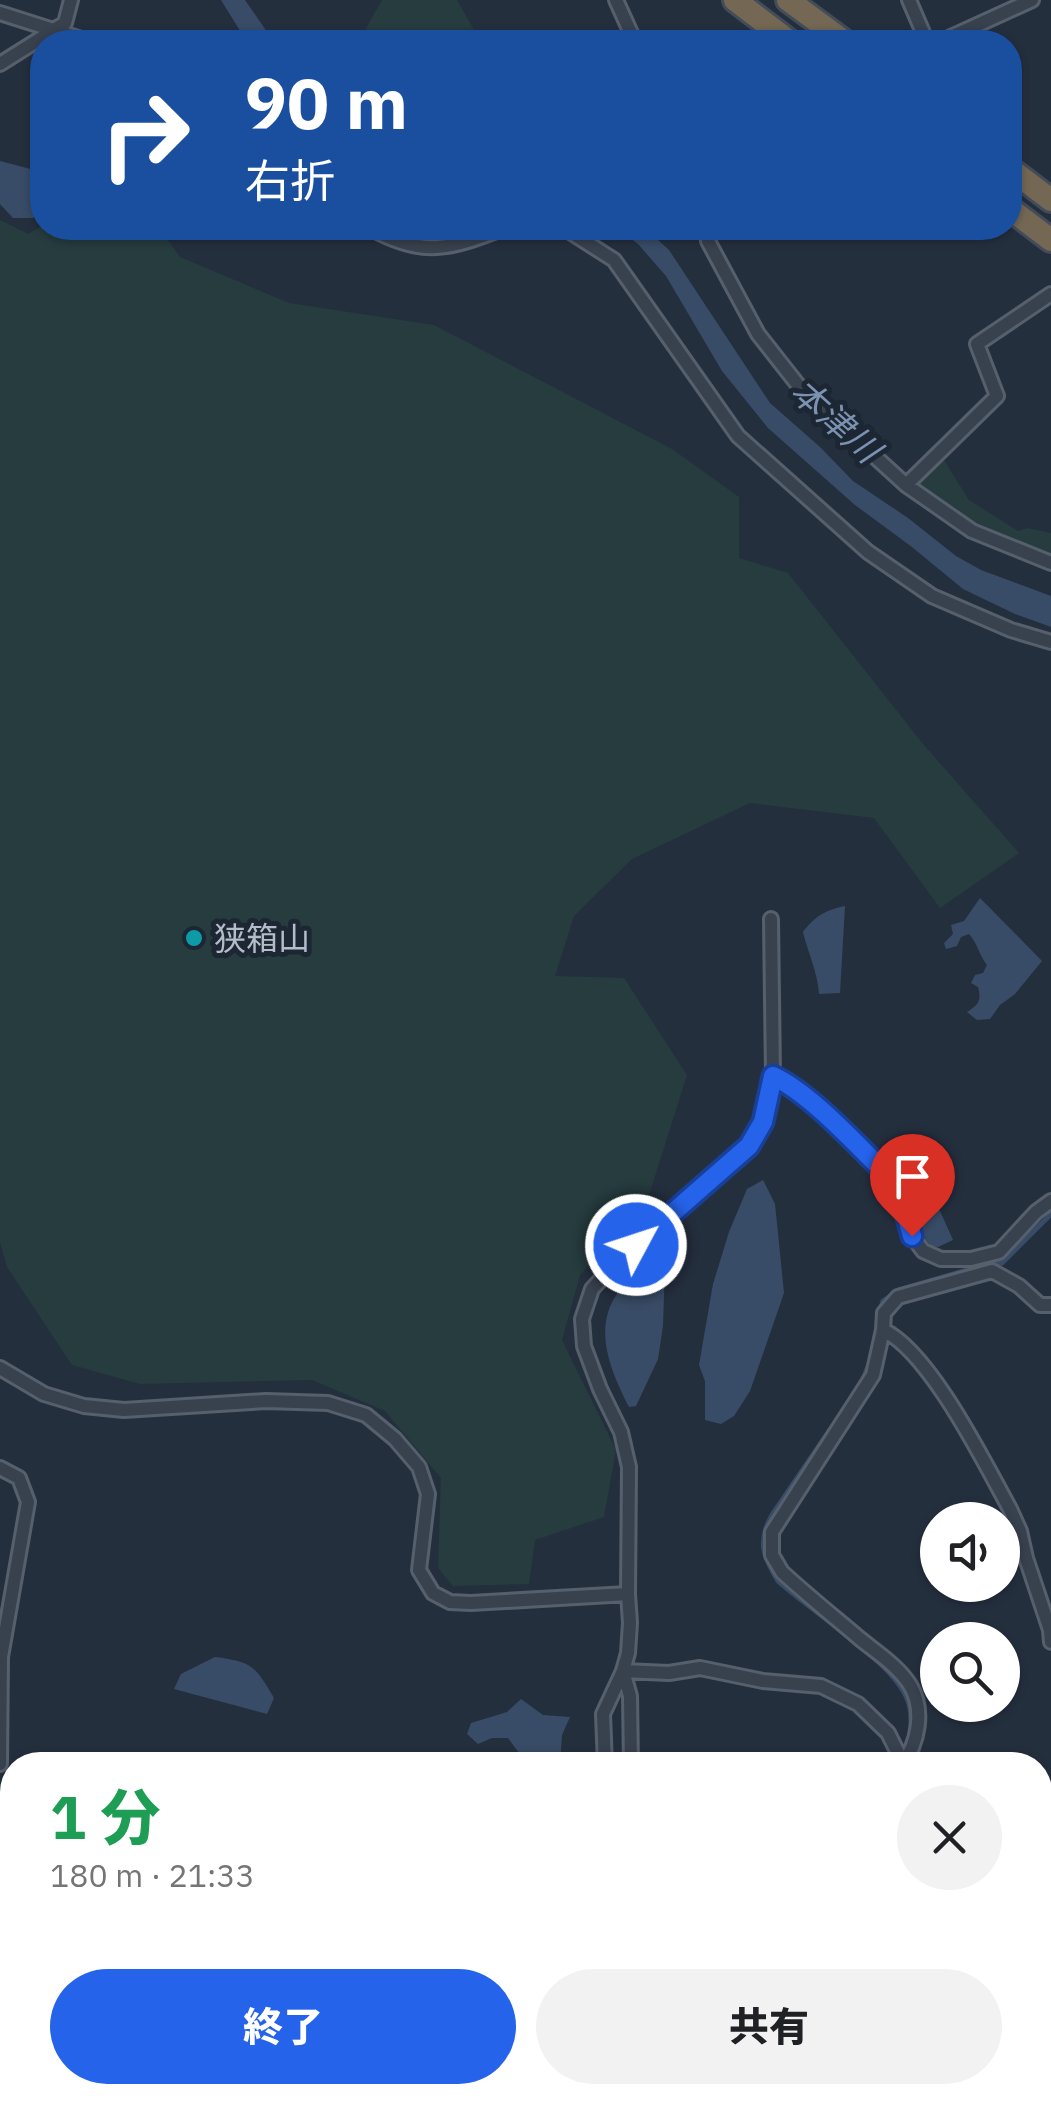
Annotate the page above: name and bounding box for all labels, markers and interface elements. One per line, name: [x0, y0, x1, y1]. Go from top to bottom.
text: 90 m: [245, 57, 408, 148]
icon: right: [80, 70, 210, 200]
text: 右折: [245, 151, 335, 209]
water label: 本津川: [782, 368, 893, 475]
place label: 狭箱山: [214, 917, 310, 959]
marker: 狭箱山: [183, 927, 205, 949]
pin: [870, 1134, 955, 1237]
icon: arrive: [885, 1149, 940, 1204]
position arrow: [584, 1193, 688, 1297]
map controls: [920, 1502, 1020, 1722]
button: sound: [920, 1502, 1020, 1602]
button: search: [920, 1622, 1020, 1722]
text: 1 分: [50, 1777, 160, 1856]
button: close: [897, 1785, 1002, 1890]
text: 180 m · 21:33: [50, 1854, 255, 1896]
button: 終了: [50, 1969, 516, 2084]
button: 共有: [536, 1969, 1002, 2084]

